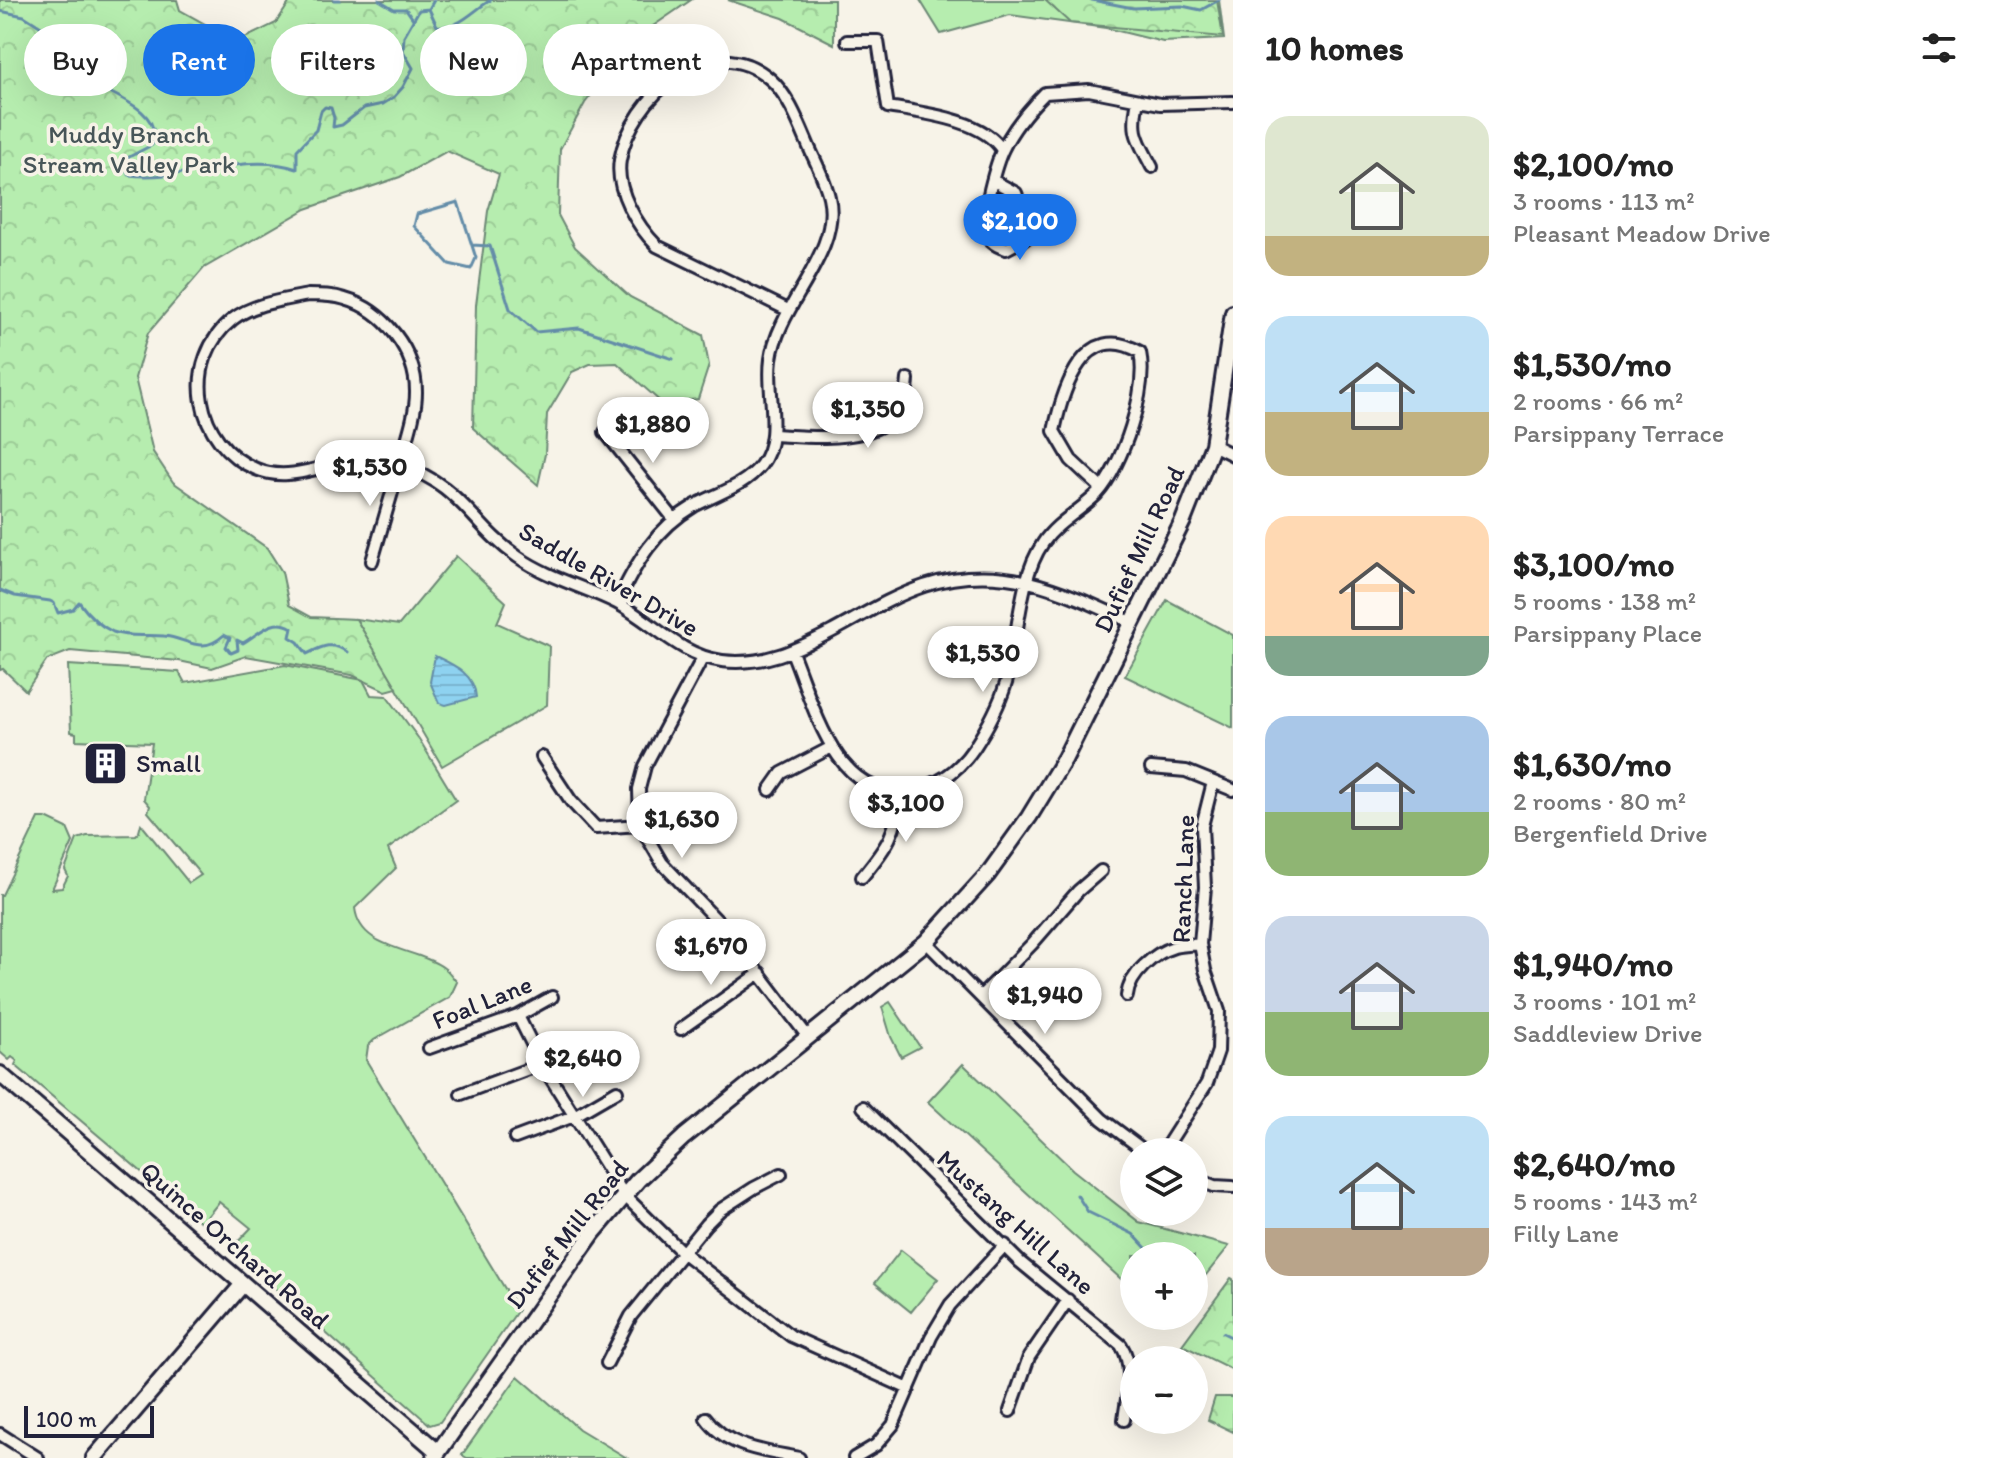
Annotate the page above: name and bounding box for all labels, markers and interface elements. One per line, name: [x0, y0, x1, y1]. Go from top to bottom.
chip: Buy: [24, 24, 127, 96]
chip: Rent: [143, 24, 255, 96]
chip: Filters: [271, 24, 404, 96]
chip: New: [420, 24, 527, 96]
chip: Apartment: [543, 24, 730, 96]
icon: filters: [1917, 26, 1961, 70]
text: 10 homes: [1265, 28, 1404, 69]
park label: Muddy Branch Stream Valley Park: [23, 118, 235, 180]
text: $2,100/mo: [1513, 144, 1674, 185]
icon: home: [1329, 148, 1425, 244]
text: 3 rooms · 113 m²: [1513, 185, 1695, 217]
pin: $2,100: [955, 194, 1085, 262]
text: $2,100: [981, 204, 1059, 236]
text: Pleasant Meadow Drive: [1513, 217, 1771, 249]
text: $1,530/mo: [1513, 344, 1672, 385]
icon: home: [1329, 348, 1425, 444]
pin: $1,350: [803, 382, 933, 450]
text: 2 rooms · 66 m²: [1513, 385, 1683, 417]
text: $1,350: [830, 392, 906, 424]
pin: $1,880: [588, 397, 718, 465]
text: $1,880: [615, 407, 691, 439]
text: Parsippany Terrace: [1513, 417, 1724, 449]
pin: $1,530: [305, 440, 435, 508]
text: $1,530: [332, 450, 408, 482]
street label: Dufief Mill Road: [1086, 460, 1192, 638]
street label: Saddle River Drive: [513, 515, 705, 643]
text: $3,100/mo: [1513, 544, 1675, 585]
icon: home: [1329, 548, 1425, 644]
text: 5 rooms · 138 m²: [1513, 585, 1696, 617]
text: Parsippany Place: [1513, 617, 1702, 649]
pin: $1,530: [918, 626, 1048, 694]
text: $1,530: [945, 636, 1021, 668]
building icon: Small: [81, 739, 129, 787]
text: $1,630/mo: [1513, 744, 1672, 785]
place label: Small: [136, 747, 201, 779]
icon: home: [1329, 748, 1425, 844]
pin: $3,100: [841, 776, 971, 844]
text: 2 rooms · 80 m²: [1513, 785, 1686, 817]
text: $3,100: [867, 786, 945, 818]
pin: $1,630: [617, 792, 747, 860]
text: $1,630: [644, 802, 720, 834]
street label: Ranch Lane: [1165, 814, 1201, 944]
text: Bergenfield Drive: [1513, 817, 1708, 849]
pin: $1,670: [646, 919, 776, 987]
text: $1,670: [674, 929, 748, 961]
text: $1,940/mo: [1513, 944, 1673, 985]
icon: home: [1329, 948, 1425, 1044]
street label: Foal Lane: [427, 968, 537, 1036]
pin: $1,940: [980, 968, 1110, 1036]
text: $1,940: [1007, 978, 1083, 1010]
text: 3 rooms · 101 m²: [1513, 985, 1696, 1017]
text: Saddleview Drive: [1513, 1017, 1703, 1049]
pin: $2,640: [518, 1031, 648, 1099]
text: $2,640: [544, 1041, 622, 1073]
map controls: [1120, 1138, 1208, 1434]
button: layers: [1120, 1138, 1208, 1226]
street label: Mustang Hill Lane: [930, 1143, 1102, 1301]
text: $2,640/mo: [1513, 1144, 1676, 1185]
icon: home: [1329, 1148, 1425, 1244]
street label: Dufief Mill Road: [499, 1152, 636, 1315]
street label: Quince Orchard Road: [134, 1154, 336, 1336]
text: 5 rooms · 143 m²: [1513, 1185, 1698, 1217]
text: Filly Lane: [1513, 1217, 1619, 1249]
button: +: [1120, 1242, 1208, 1330]
button: −: [1120, 1346, 1208, 1434]
scale bar: [24, 1402, 154, 1438]
text: 100 m: [36, 1406, 97, 1433]

